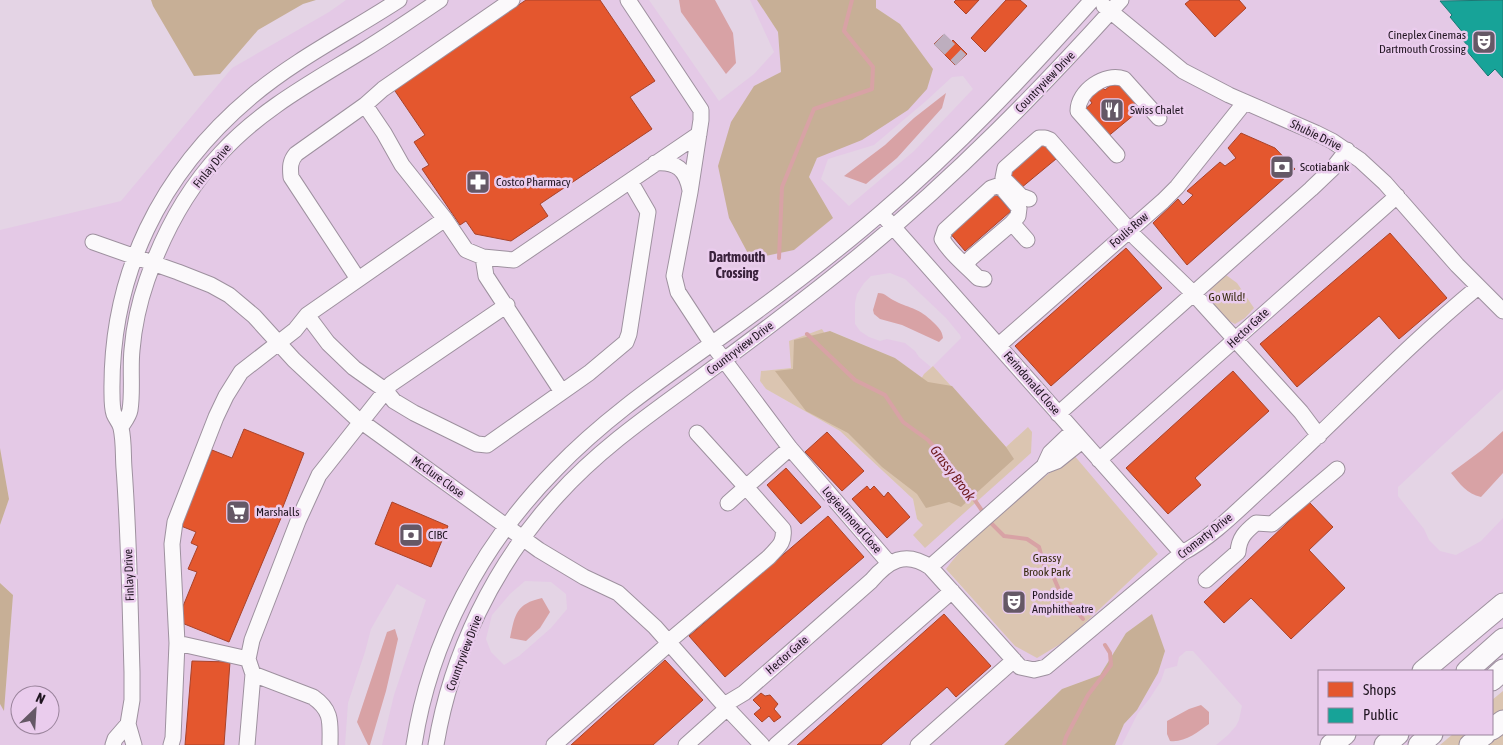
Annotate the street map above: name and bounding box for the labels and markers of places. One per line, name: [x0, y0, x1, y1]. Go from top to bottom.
place label: Cineplex Cinemas Dartmouth Crossing: [1379, 28, 1467, 56]
theatre icon: Cineplex Cinemas Dartmouth Crossing: [1471, 29, 1497, 55]
restaurant icon: Swiss Chalet: [1099, 97, 1125, 123]
place label: Swiss Chalet: [1130, 103, 1184, 117]
bank icon: Scotiabank: [1269, 154, 1295, 180]
place label: Scotiabank: [1300, 160, 1350, 174]
pharmacy icon: Costco Pharmacy: [465, 169, 491, 195]
place label: Costco Pharmacy: [496, 175, 571, 189]
supermarket icon: Marshalls: [225, 499, 251, 525]
place label: Marshalls: [256, 505, 299, 519]
bank icon: CIBC: [398, 522, 424, 548]
place label: CIBC: [428, 528, 448, 542]
place label: Pondside Amphitheatre: [1032, 588, 1094, 616]
theatre icon: Pondside Amphitheatre: [1001, 589, 1027, 615]

